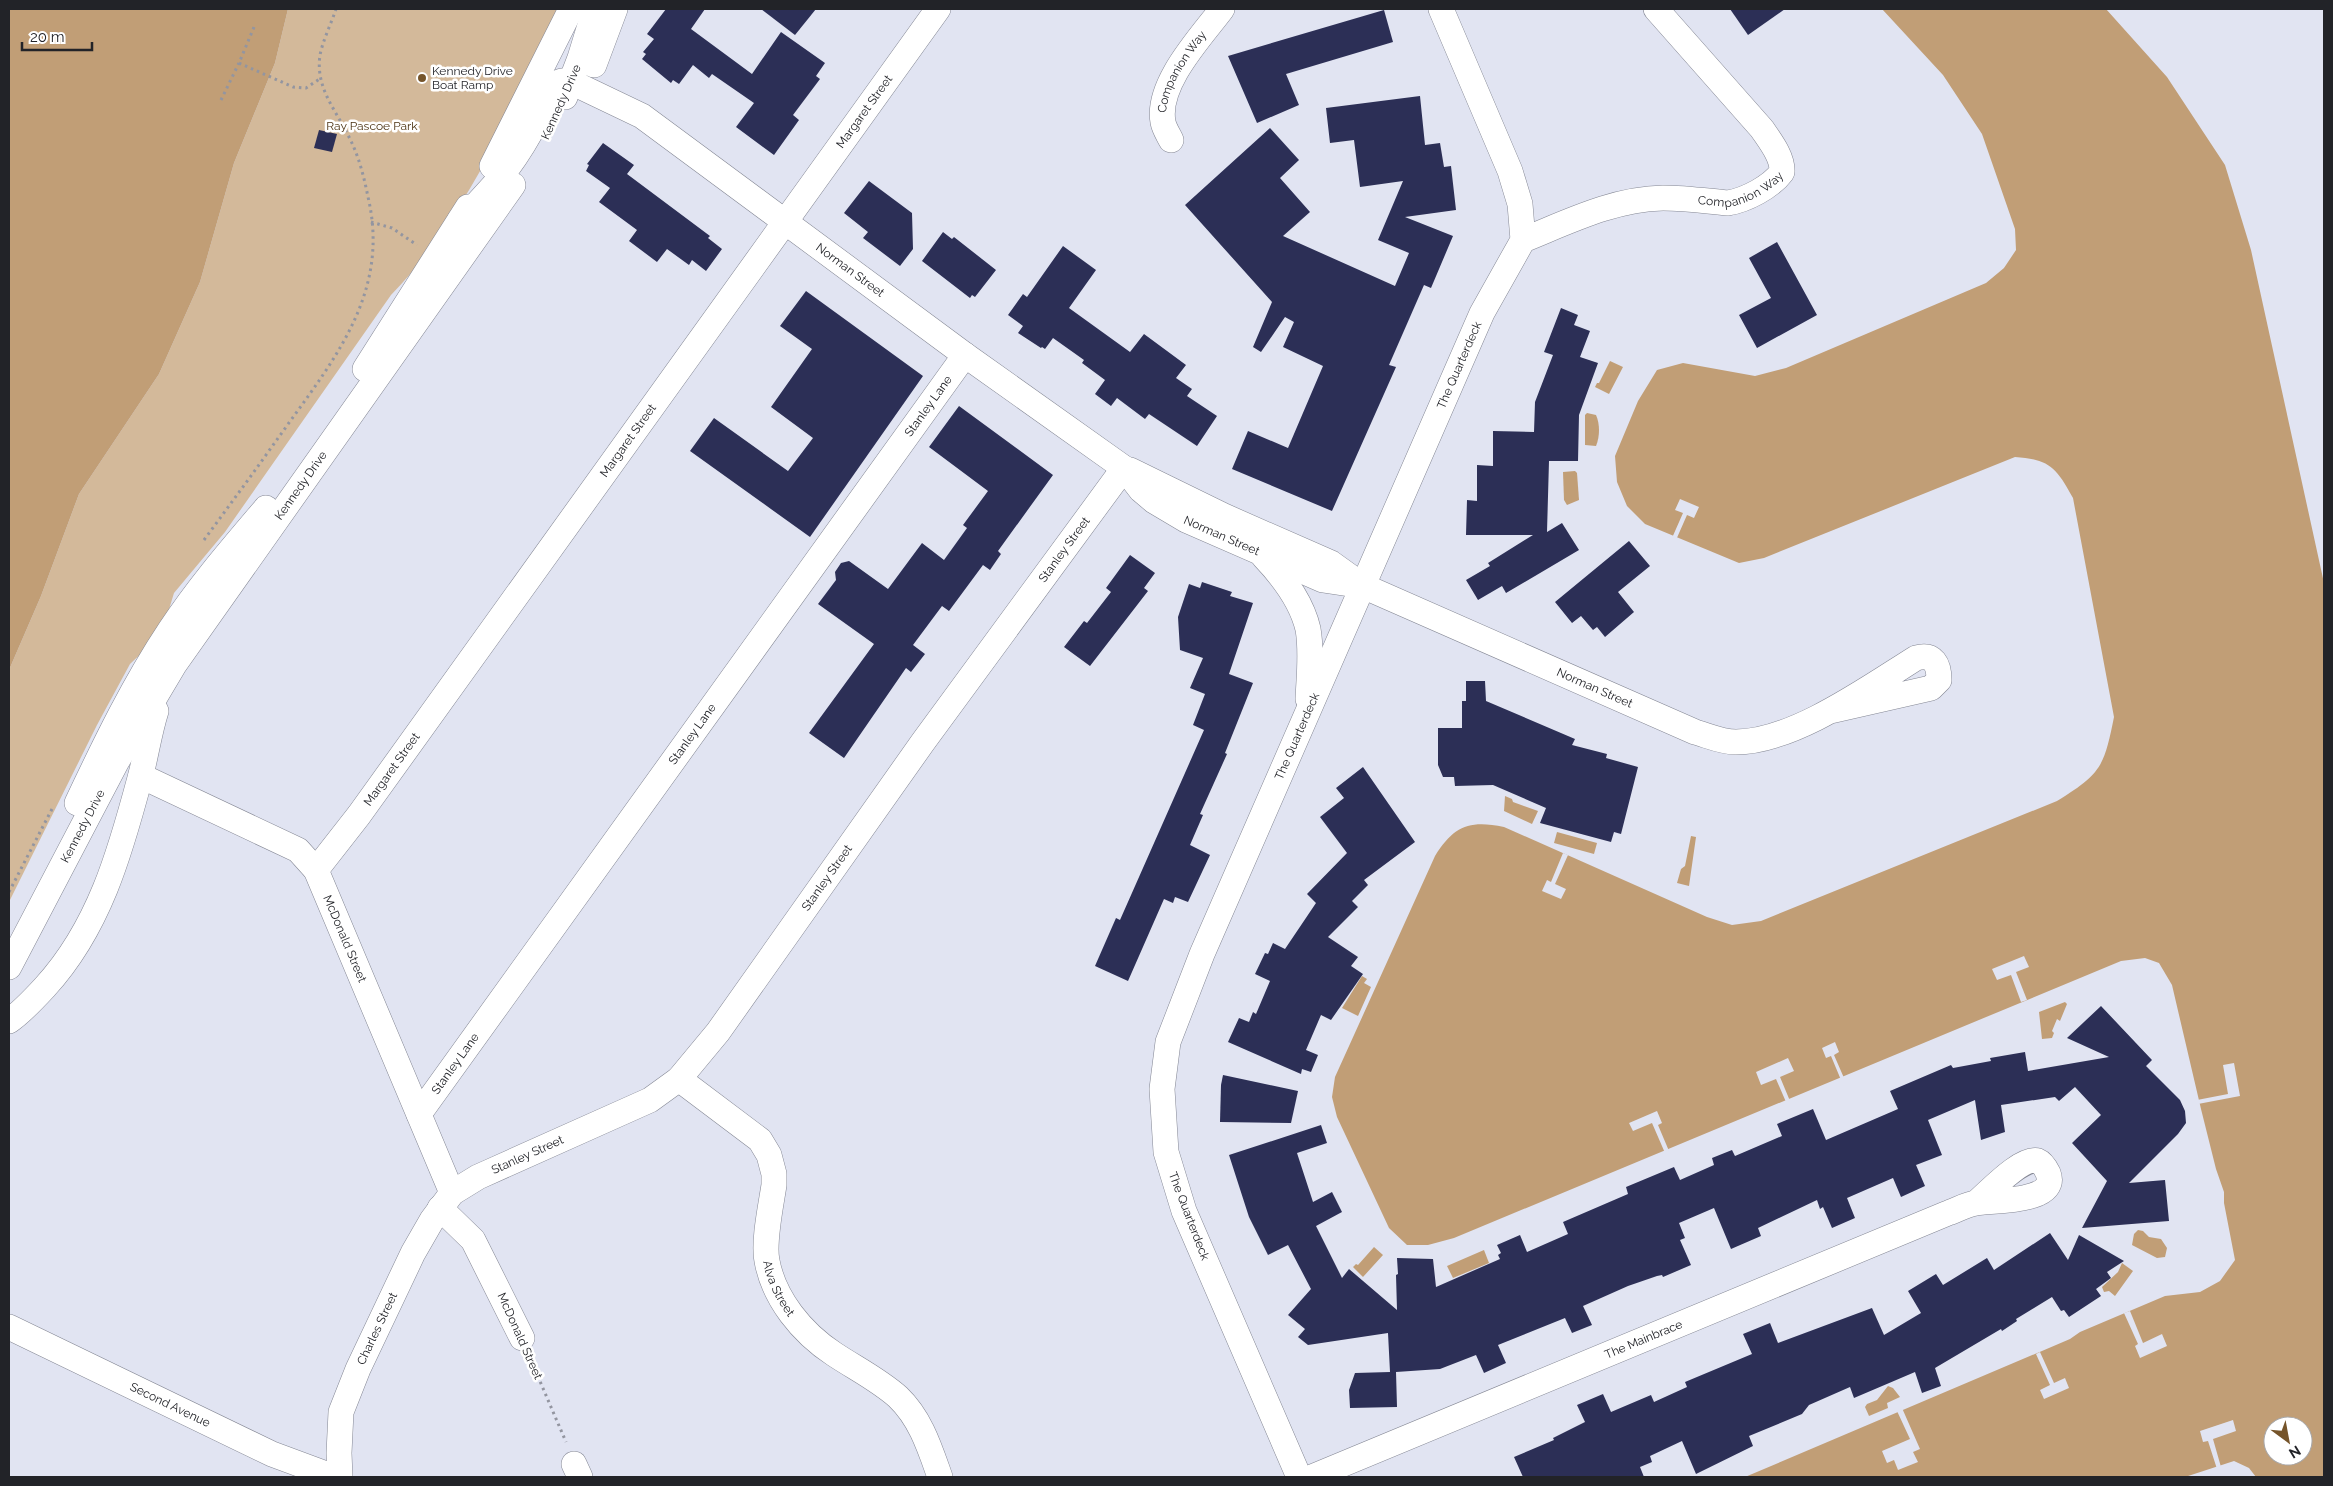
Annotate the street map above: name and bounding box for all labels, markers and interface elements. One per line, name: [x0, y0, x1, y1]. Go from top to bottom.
scale bar: [22, 20, 92, 52]
text: 20 m: [30, 28, 65, 46]
street label: Companion Way: [1155, 28, 1209, 113]
street label: Kennedy Drive: [538, 62, 584, 142]
place label: Kennedy Drive Boat Ramp: [432, 64, 513, 92]
marker: Kennedy Drive Boat Ramp: [416, 72, 428, 84]
street label: Margaret Street: [833, 72, 895, 151]
park label: Ray Pascoe Park: [326, 119, 418, 133]
street label: Companion Way: [1697, 168, 1786, 211]
street label: Norman Street: [813, 240, 887, 300]
street label: The Quarterdeck: [1434, 319, 1485, 411]
street label: Stanley Lane: [902, 373, 955, 439]
street label: Margaret Street: [597, 401, 659, 480]
street label: Kennedy Drive: [272, 448, 330, 523]
street label: Norman Street: [1182, 513, 1262, 558]
street label: Stanley Street: [1036, 514, 1093, 585]
street label: Norman Street: [1555, 665, 1635, 711]
street label: The Quarterdeck: [1272, 690, 1323, 782]
street label: Stanley Lane: [666, 701, 719, 767]
street label: Margaret Street: [361, 730, 423, 809]
street label: Kennedy Drive: [58, 787, 108, 865]
street label: Stanley Street: [799, 842, 855, 914]
street label: McDonald Street: [320, 893, 370, 984]
street label: Stanley Lane: [429, 1030, 482, 1097]
street label: Stanley Street: [489, 1133, 566, 1177]
street label: The Quarterdeck: [1166, 1170, 1213, 1263]
street label: Alva Street: [760, 1259, 798, 1319]
street label: Charles Street: [354, 1290, 400, 1367]
street label: McDonald Street: [495, 1291, 545, 1381]
street label: The Mainbrace: [1603, 1317, 1684, 1362]
street label: Second Avenue: [128, 1380, 213, 1430]
north arrow: [2263, 1416, 2313, 1466]
text: N: [2286, 1442, 2304, 1462]

